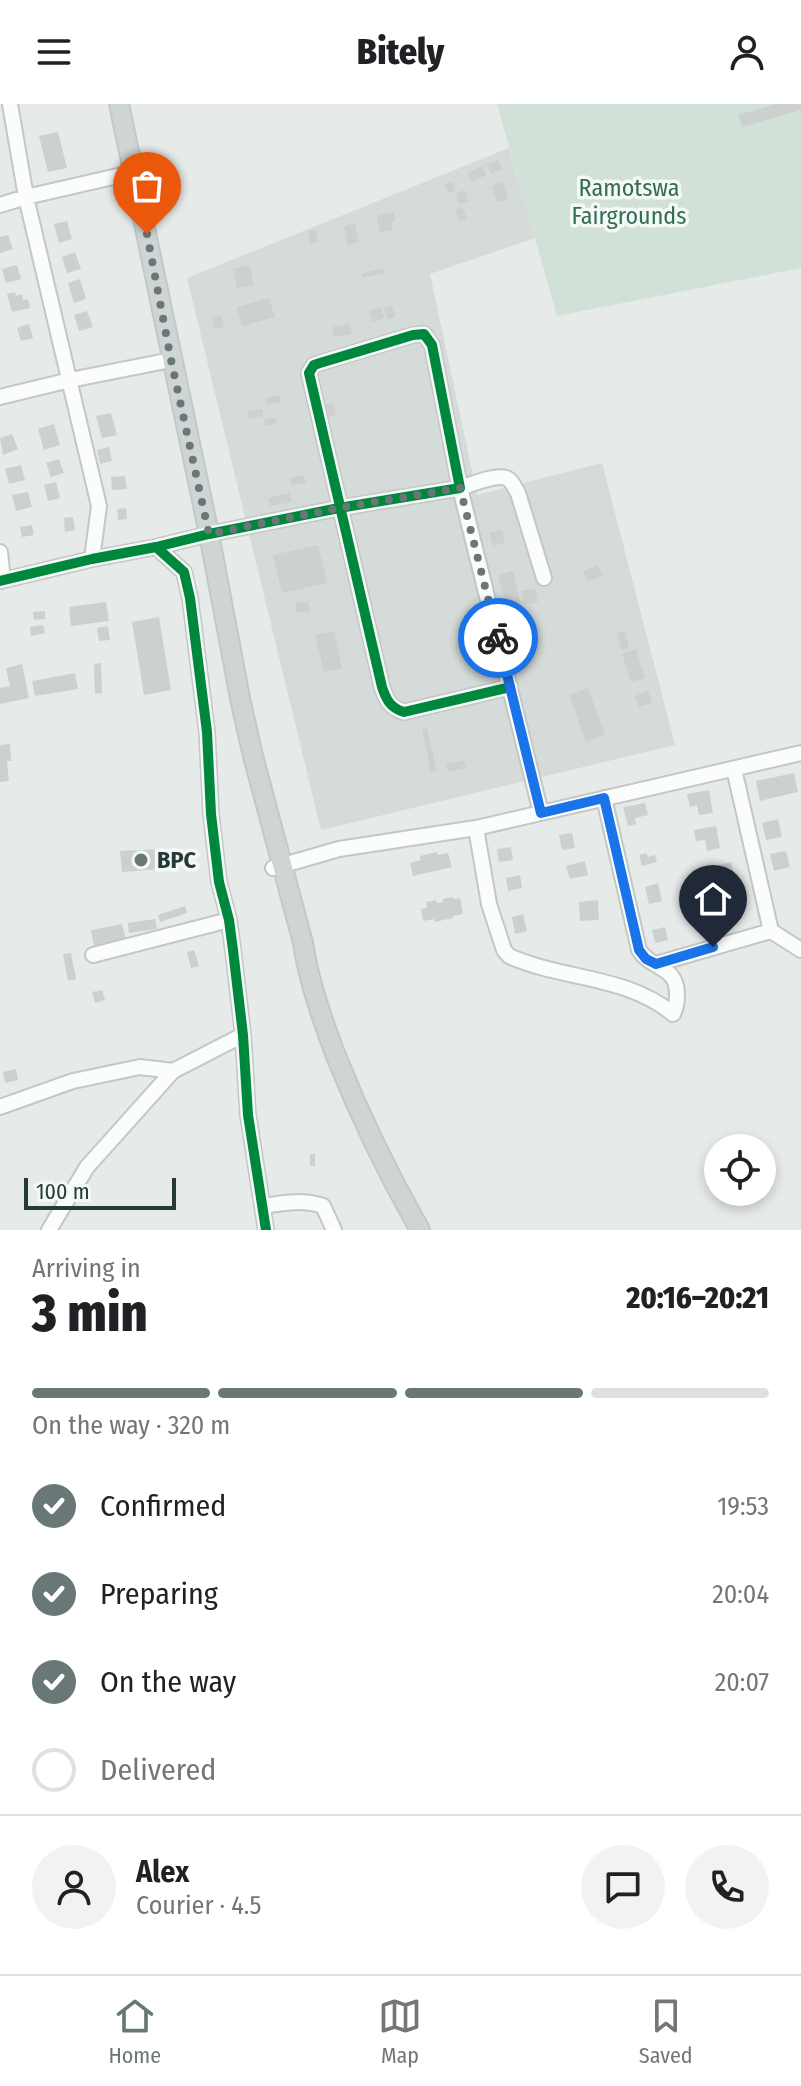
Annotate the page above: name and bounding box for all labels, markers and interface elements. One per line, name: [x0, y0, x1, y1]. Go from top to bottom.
icon: menu: [32, 30, 76, 74]
text: Bitely: [357, 30, 444, 74]
icon: person: [725, 30, 769, 74]
pin: [113, 152, 181, 234]
icon: bag: [125, 164, 169, 208]
park label: Ramotswa Fairgrounds: [572, 174, 686, 230]
courier: [458, 598, 538, 678]
icon: bike: [476, 616, 520, 660]
place label: BPC: [157, 846, 196, 874]
marker: BPC: [132, 851, 150, 869]
pin: [679, 865, 747, 947]
icon: home: [691, 877, 735, 921]
map controls: [704, 1134, 776, 1206]
button: locate: [704, 1134, 776, 1206]
scale bar: [24, 1174, 176, 1210]
text: 100 m: [36, 1178, 90, 1205]
text: Arriving in: [32, 1253, 141, 1284]
text: 20:16–20:21: [626, 1280, 769, 1316]
text: 3 min: [32, 1282, 148, 1345]
text: On the way · 320 m: [32, 1410, 230, 1441]
icon: check: [32, 1484, 76, 1528]
text: Confirmed: [100, 1488, 226, 1524]
text: 19:53: [717, 1491, 769, 1522]
icon: check: [32, 1572, 76, 1616]
text: Preparing: [100, 1576, 218, 1612]
text: 20:04: [712, 1579, 769, 1610]
icon: check: [32, 1660, 76, 1704]
text: On the way: [100, 1664, 236, 1700]
text: 20:07: [715, 1667, 769, 1698]
text: Delivered: [100, 1752, 216, 1788]
button: person: [32, 1845, 116, 1929]
button: chat: [581, 1845, 665, 1929]
button: phone: [685, 1845, 769, 1929]
text: Alex: [136, 1854, 189, 1890]
text: Courier · 4.5: [136, 1890, 262, 1921]
tab: Home: [108, 1994, 161, 2069]
tab: Map: [378, 1994, 422, 2069]
tab: Saved: [639, 1994, 693, 2069]

